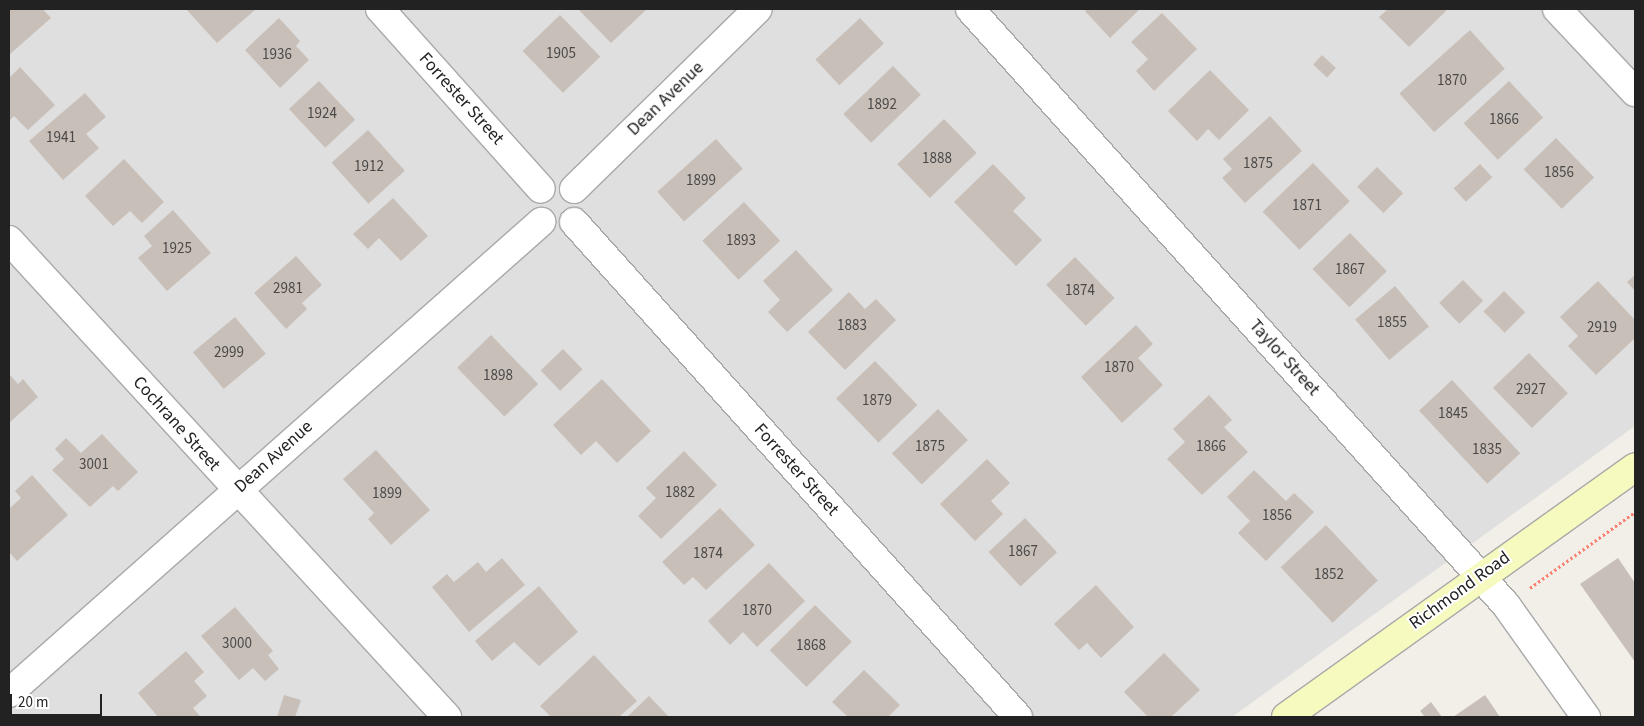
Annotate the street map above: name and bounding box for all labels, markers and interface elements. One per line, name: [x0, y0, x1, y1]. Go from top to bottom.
house number: 1905: [546, 45, 576, 63]
house number: 1936: [262, 46, 292, 64]
street label: Forrester Street: [414, 48, 508, 150]
street label: Dean Avenue: [623, 57, 709, 141]
house number: 1870: [1437, 72, 1467, 90]
house number: 1892: [867, 96, 897, 114]
house number: 1924: [307, 105, 337, 123]
house number: 1866: [1489, 111, 1519, 129]
house number: 1941: [46, 129, 76, 147]
house number: 1888: [922, 150, 952, 168]
house number: 1875: [1243, 155, 1273, 173]
house number: 1912: [354, 158, 384, 176]
house number: 1856: [1544, 164, 1574, 182]
house number: 1899: [686, 172, 716, 190]
house number: 1871: [1292, 197, 1322, 215]
house number: 1893: [726, 232, 756, 250]
house number: 1925: [162, 240, 192, 258]
house number: 1867: [1335, 261, 1365, 279]
house number: 2981: [273, 280, 303, 298]
house number: 1874: [1065, 282, 1095, 300]
house number: 1855: [1377, 314, 1407, 332]
street label: Taylor Street: [1244, 315, 1324, 401]
house number: 1883: [837, 317, 867, 335]
house number: 2919: [1587, 319, 1617, 337]
house number: 2999: [214, 344, 244, 362]
house number: 1870: [1104, 359, 1134, 377]
house number: 1898: [483, 367, 513, 385]
street label: Cochrane Street: [128, 372, 224, 476]
house number: 2927: [1516, 381, 1546, 399]
house number: 1879: [862, 392, 892, 410]
house number: 1845: [1438, 405, 1468, 423]
street label: Dean Avenue: [230, 416, 318, 498]
street label: Forrester Street: [749, 419, 843, 521]
house number: 1875: [915, 438, 945, 456]
house number: 1866: [1196, 438, 1226, 456]
house number: 1835: [1472, 441, 1502, 459]
house number: 3001: [79, 456, 109, 474]
house number: 1882: [665, 484, 695, 502]
house number: 1899: [372, 485, 402, 503]
house number: 1856: [1262, 507, 1292, 525]
house number: 1867: [1008, 543, 1038, 561]
house number: 1874: [693, 545, 723, 563]
street label: Richmond Road: [1405, 547, 1515, 635]
house number: 1852: [1314, 566, 1344, 584]
house number: 1870: [742, 602, 772, 620]
house number: 3000: [222, 635, 252, 653]
house number: 1868: [796, 637, 826, 655]
scale bar: [12, 684, 105, 716]
text: 20 m: [18, 692, 48, 713]

